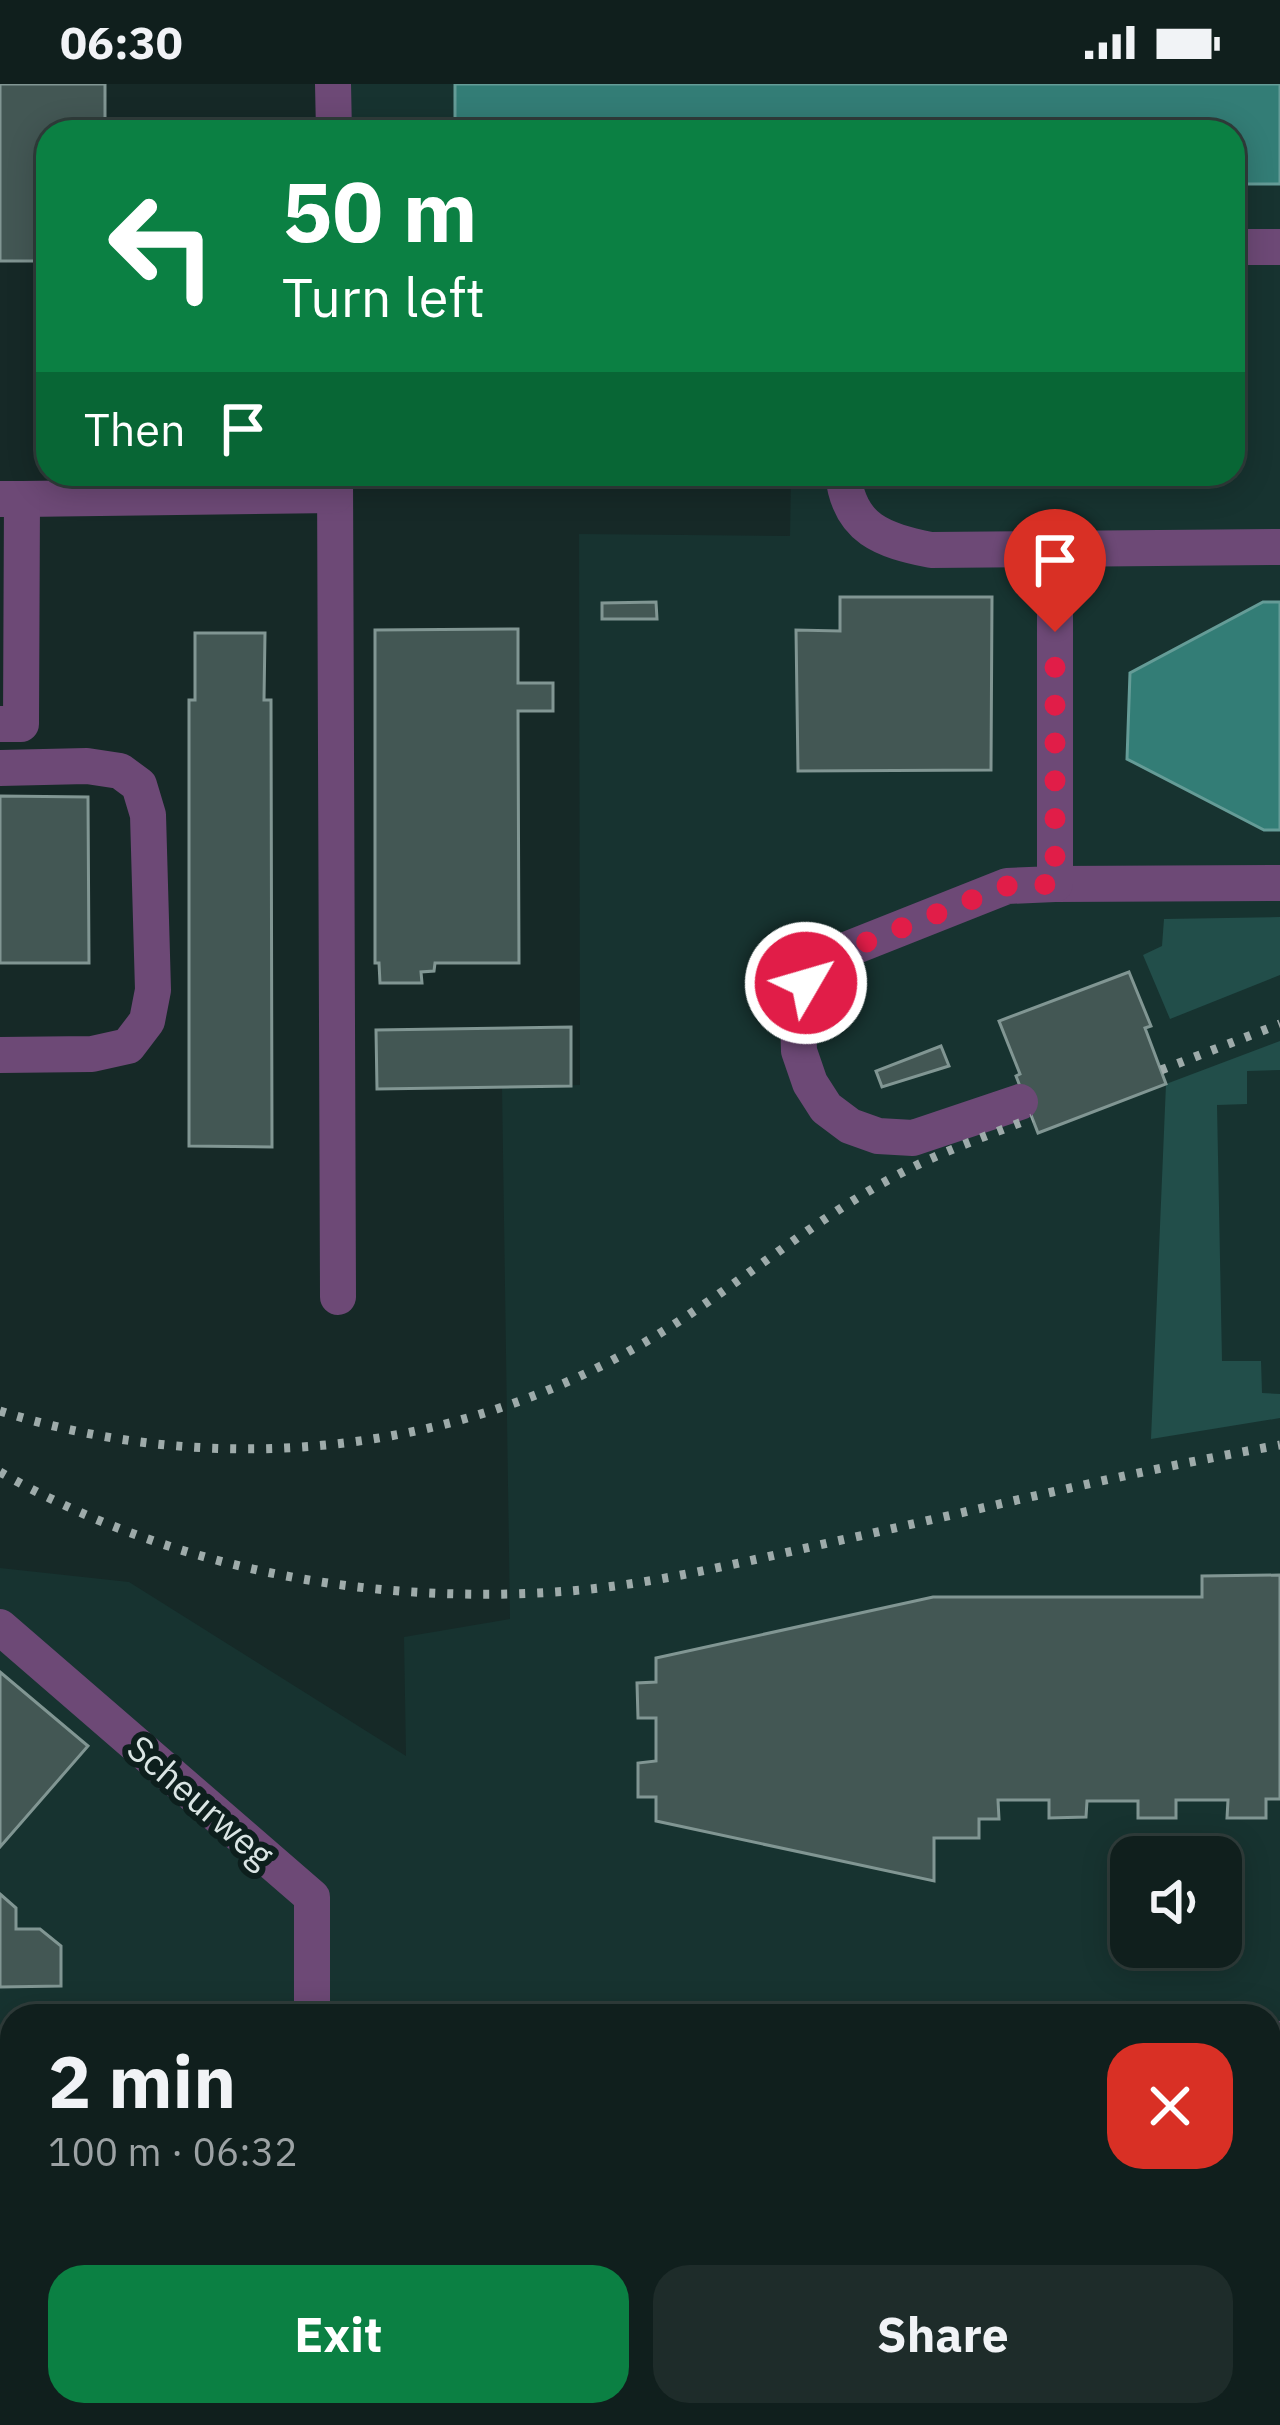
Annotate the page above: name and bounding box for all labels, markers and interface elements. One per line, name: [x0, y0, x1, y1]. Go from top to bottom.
text: 06:30: [60, 13, 183, 71]
text: 50 m: [282, 156, 478, 265]
icon: left: [84, 168, 240, 324]
text: Turn left: [282, 262, 485, 332]
icon: arrive: [210, 396, 276, 462]
text: Then: [84, 400, 186, 458]
pin: [1004, 509, 1106, 632]
icon: arrive: [1022, 527, 1088, 593]
position arrow: [743, 920, 869, 1046]
street label: Scheurweg: [118, 1724, 284, 1878]
map controls: [1110, 1836, 1242, 1968]
button: sound: [1110, 1836, 1242, 1968]
text: 2 min: [48, 2034, 236, 2128]
button: close: [1107, 2043, 1233, 2169]
text: 100 m · 06:32: [48, 2126, 298, 2177]
button: Exit: [48, 2265, 629, 2403]
button: Share: [653, 2265, 1233, 2403]

